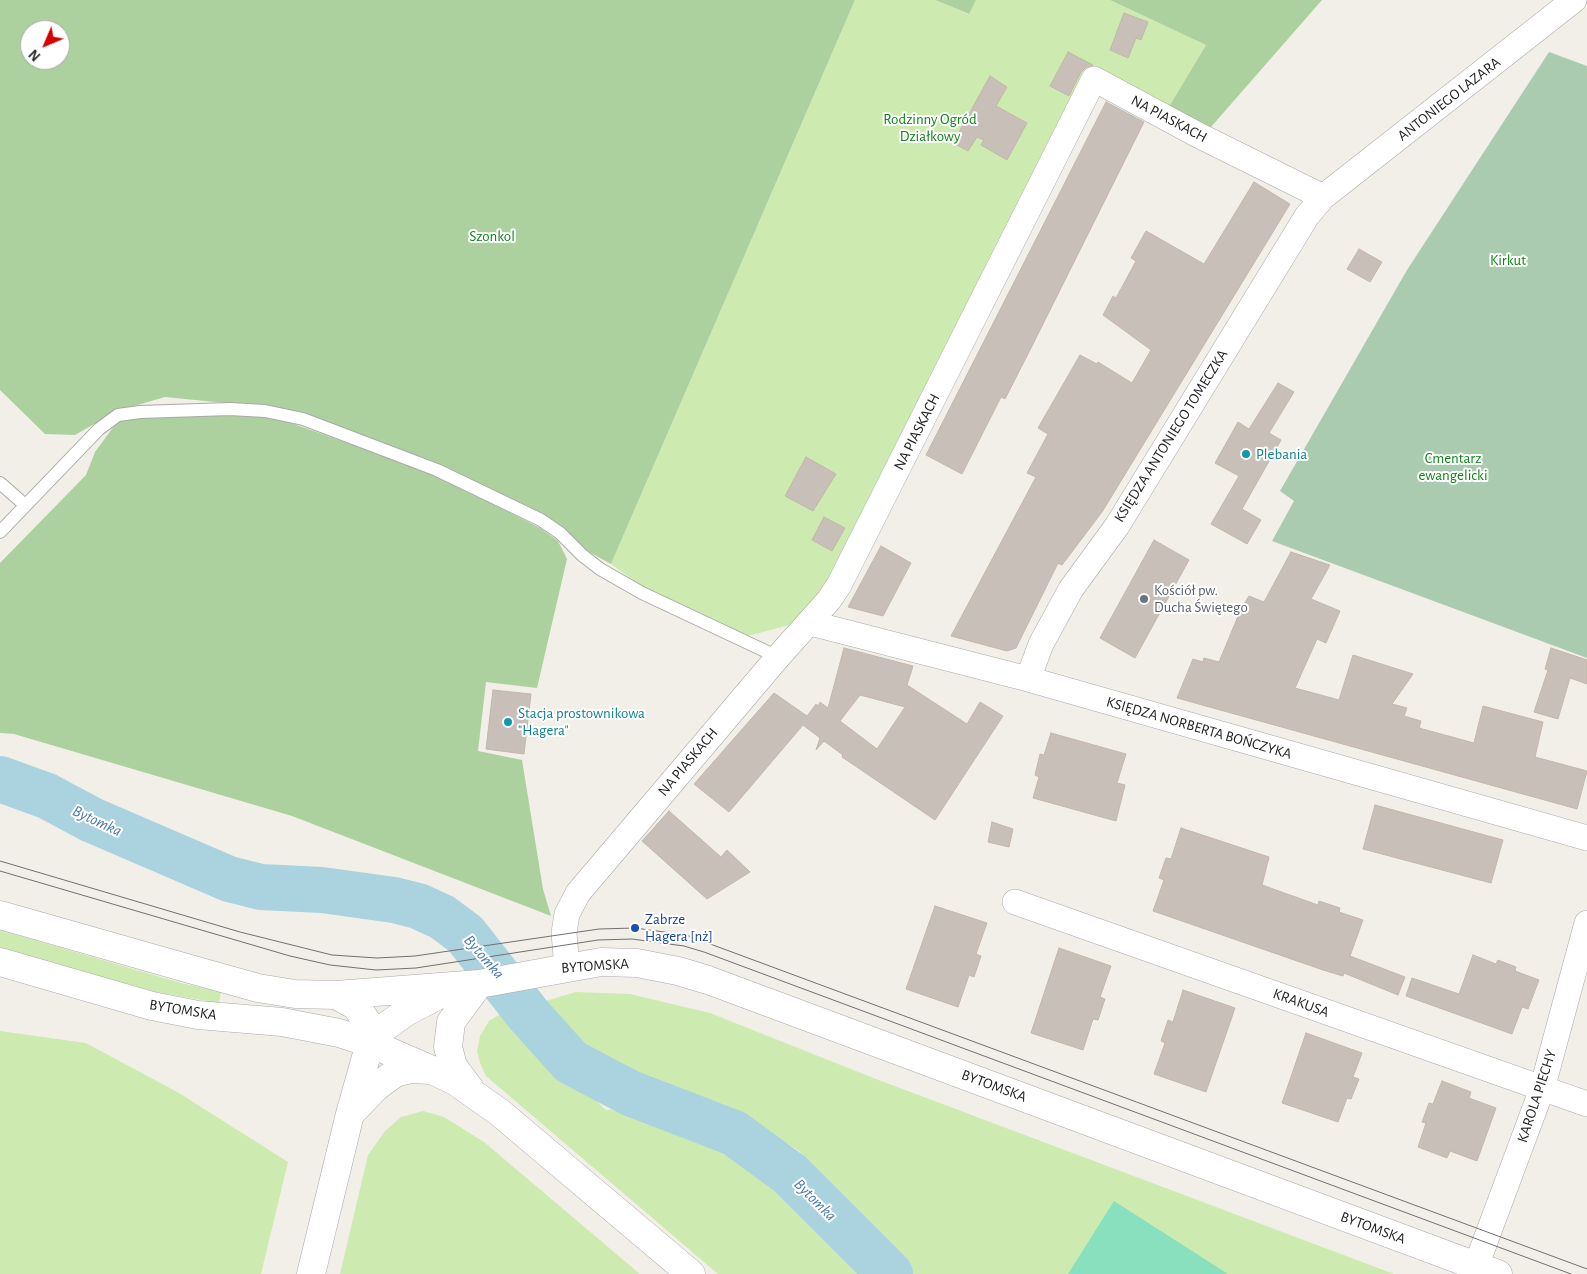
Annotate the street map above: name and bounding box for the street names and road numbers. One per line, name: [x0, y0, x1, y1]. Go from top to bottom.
street label: ANTONIEGO LAZARA: [1394, 53, 1504, 145]
street label: NA PIASKACH: [1128, 91, 1210, 147]
street label: KSIĘDZA ANTONIEGO TOMECZKA: [1110, 346, 1232, 526]
street label: NA PIASKACH: [890, 391, 944, 473]
street label: KSIĘDZA NORBERTA BOŃCZYKA: [1104, 693, 1294, 763]
street label: NA PIASKACH: [654, 724, 722, 800]
street label: BYTOMSKA: [560, 955, 630, 977]
street label: KRAKUSA: [1270, 985, 1332, 1021]
street label: BYTOMSKA: [148, 996, 218, 1024]
street label: KAROLA PIECHY: [1513, 1047, 1561, 1145]
street label: BYTOMSKA: [959, 1066, 1029, 1106]
street label: BYTOMSKA: [1338, 1208, 1408, 1248]

